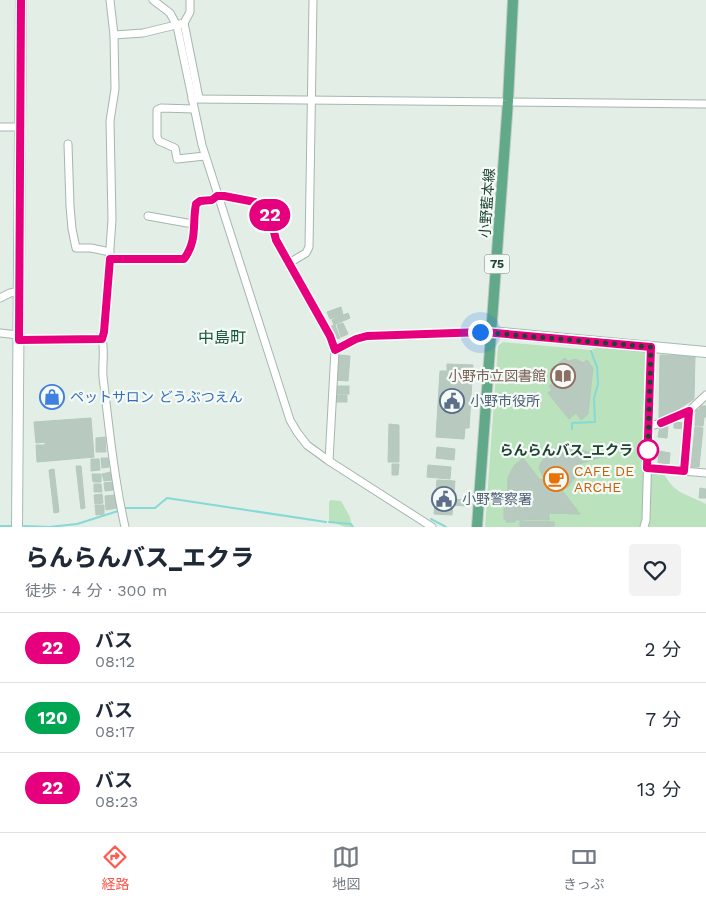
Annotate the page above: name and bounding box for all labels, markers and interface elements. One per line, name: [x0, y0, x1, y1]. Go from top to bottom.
street label: 小野藍本線: [477, 168, 497, 238]
line badge: 22: [248, 199, 292, 231]
text: 22: [259, 204, 281, 225]
road number: 75: [484, 254, 510, 274]
your location: [468, 320, 493, 345]
district label: 中島町: [198, 328, 246, 347]
library icon: 小野市立図書館: [550, 363, 576, 389]
place label: 小野市立図書館: [448, 368, 546, 384]
shop icon: ペットサロン どうぶつえん: [39, 384, 65, 410]
public building icon: 小野市役所: [439, 388, 465, 414]
place label: ペットサロン どうぶつえん: [70, 389, 243, 405]
place label: 小野市役所: [470, 393, 540, 409]
marker: らんらんバス_エクラ: [637, 439, 659, 461]
place label: らんらんバス_エクラ: [499, 442, 633, 458]
place label: CAFE DE ARCHE: [574, 463, 634, 495]
cafe icon: CAFE DE ARCHE: [543, 466, 569, 492]
public building icon: 小野警察署: [431, 486, 457, 512]
place label: 小野警察署: [462, 491, 532, 507]
text: らんらんバス_エクラ: [25, 544, 254, 572]
button: heart: [629, 544, 681, 596]
text: 徒歩 · 4 分 · 300 m: [25, 581, 167, 600]
text: バス: [95, 629, 133, 652]
text: 22: [42, 637, 63, 658]
text: 2 分: [644, 638, 681, 661]
text: 08:12: [95, 652, 135, 671]
text: バス: [95, 699, 133, 722]
text: 120: [37, 707, 68, 728]
text: 7 分: [645, 708, 681, 731]
text: 08:17: [95, 722, 135, 741]
text: バス: [95, 769, 133, 792]
text: 22: [42, 777, 63, 798]
text: 13 分: [637, 778, 681, 801]
text: 08:23: [95, 792, 138, 811]
tab: 経路: [101, 843, 129, 893]
tab: 地図: [332, 843, 360, 893]
tab: きっぷ: [563, 843, 605, 893]

